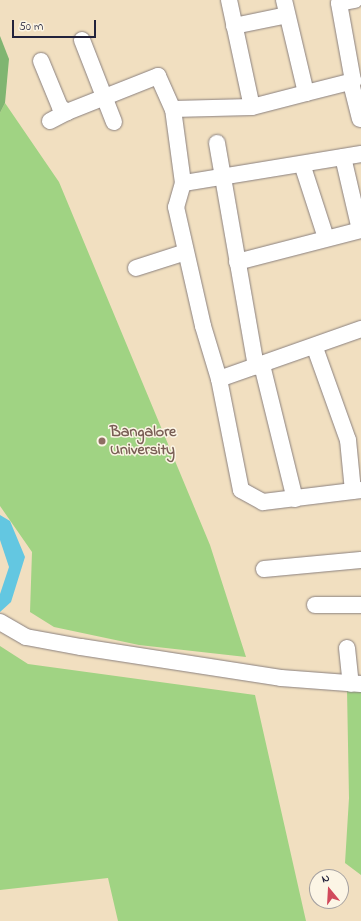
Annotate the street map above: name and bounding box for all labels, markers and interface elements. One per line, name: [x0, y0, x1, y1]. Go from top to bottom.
scale bar: [14, 12, 98, 38]
text: 50 m: [19, 18, 43, 36]
place label: Bangalore University: [110, 422, 176, 460]
marker: Bangalore University: [97, 436, 107, 446]
north arrow: [309, 869, 349, 909]
text: N: [320, 870, 332, 887]

